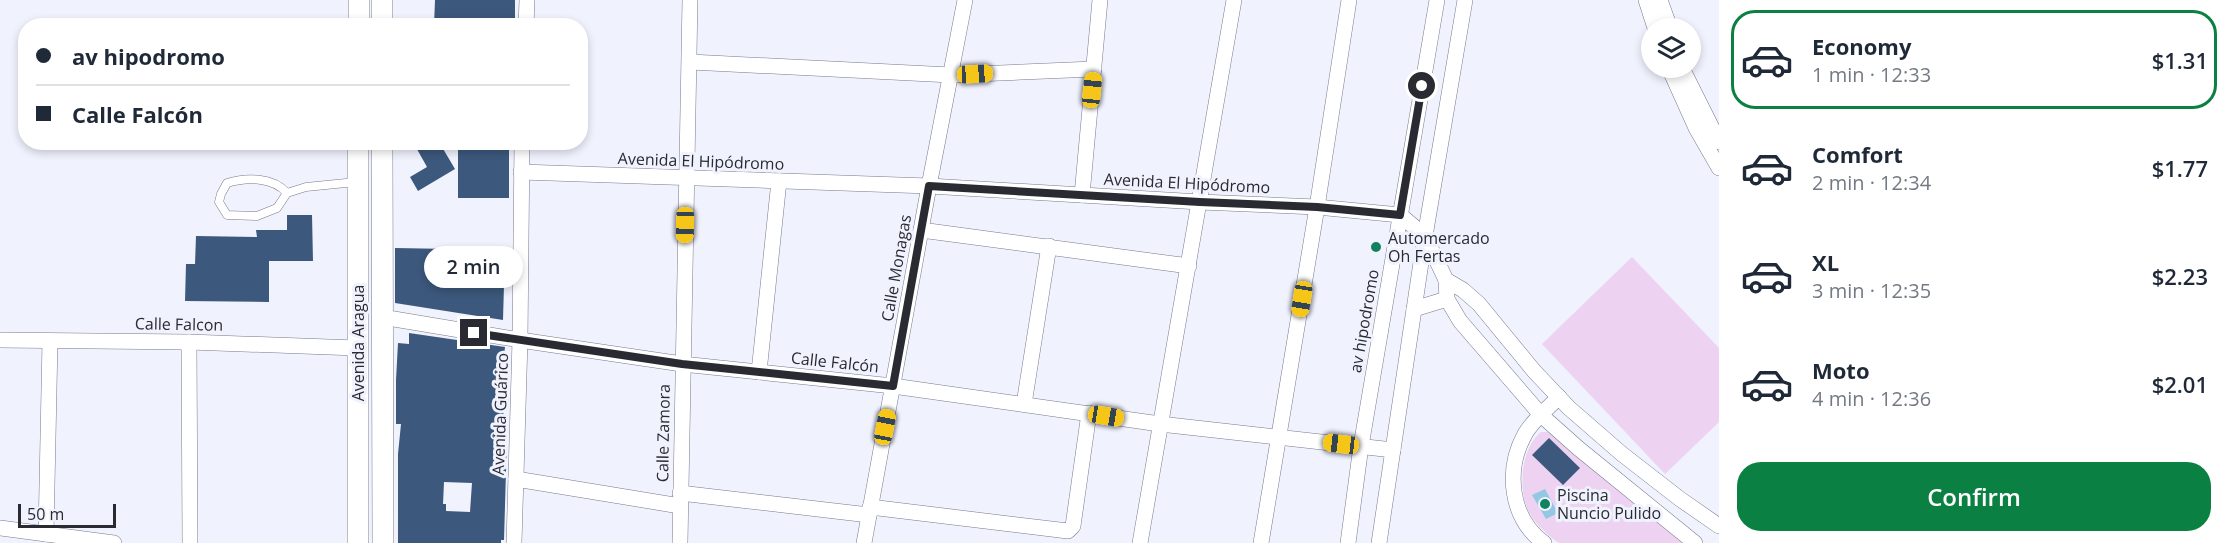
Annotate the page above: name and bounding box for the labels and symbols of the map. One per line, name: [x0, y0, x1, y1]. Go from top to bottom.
car: [957, 64, 993, 84]
car: [1081, 71, 1103, 109]
route start: [1408, 72, 1435, 99]
street label: Avenida El Hipódromo: [617, 147, 785, 175]
street label: Avenida El Hipódromo: [1103, 168, 1271, 198]
car: [676, 207, 694, 243]
street label: Calle Monagas: [876, 213, 916, 323]
place label: Automercado Oh Fertas: [1388, 227, 1490, 267]
marker: Automercado Oh Fertas: [1369, 240, 1383, 254]
callout: 2 min: [424, 246, 524, 288]
street label: av hipodromo: [1344, 268, 1384, 374]
car: [1290, 280, 1314, 318]
street label: Avenida Aragua: [347, 285, 369, 401]
street label: Calle Falcon: [135, 312, 223, 336]
route end: [460, 319, 487, 346]
street label: Calle Falcón: [790, 346, 880, 378]
street label: Avenida Guárico: [487, 353, 513, 475]
street label: Calle Zamora: [651, 384, 675, 482]
car: [1087, 404, 1125, 428]
car: [873, 408, 897, 446]
car: [1322, 433, 1360, 455]
place label: Piscina Nuncio Pulido: [1557, 484, 1661, 524]
marker: Piscina Nuncio Pulido: [1538, 497, 1552, 511]
scale bar: [18, 501, 116, 528]

